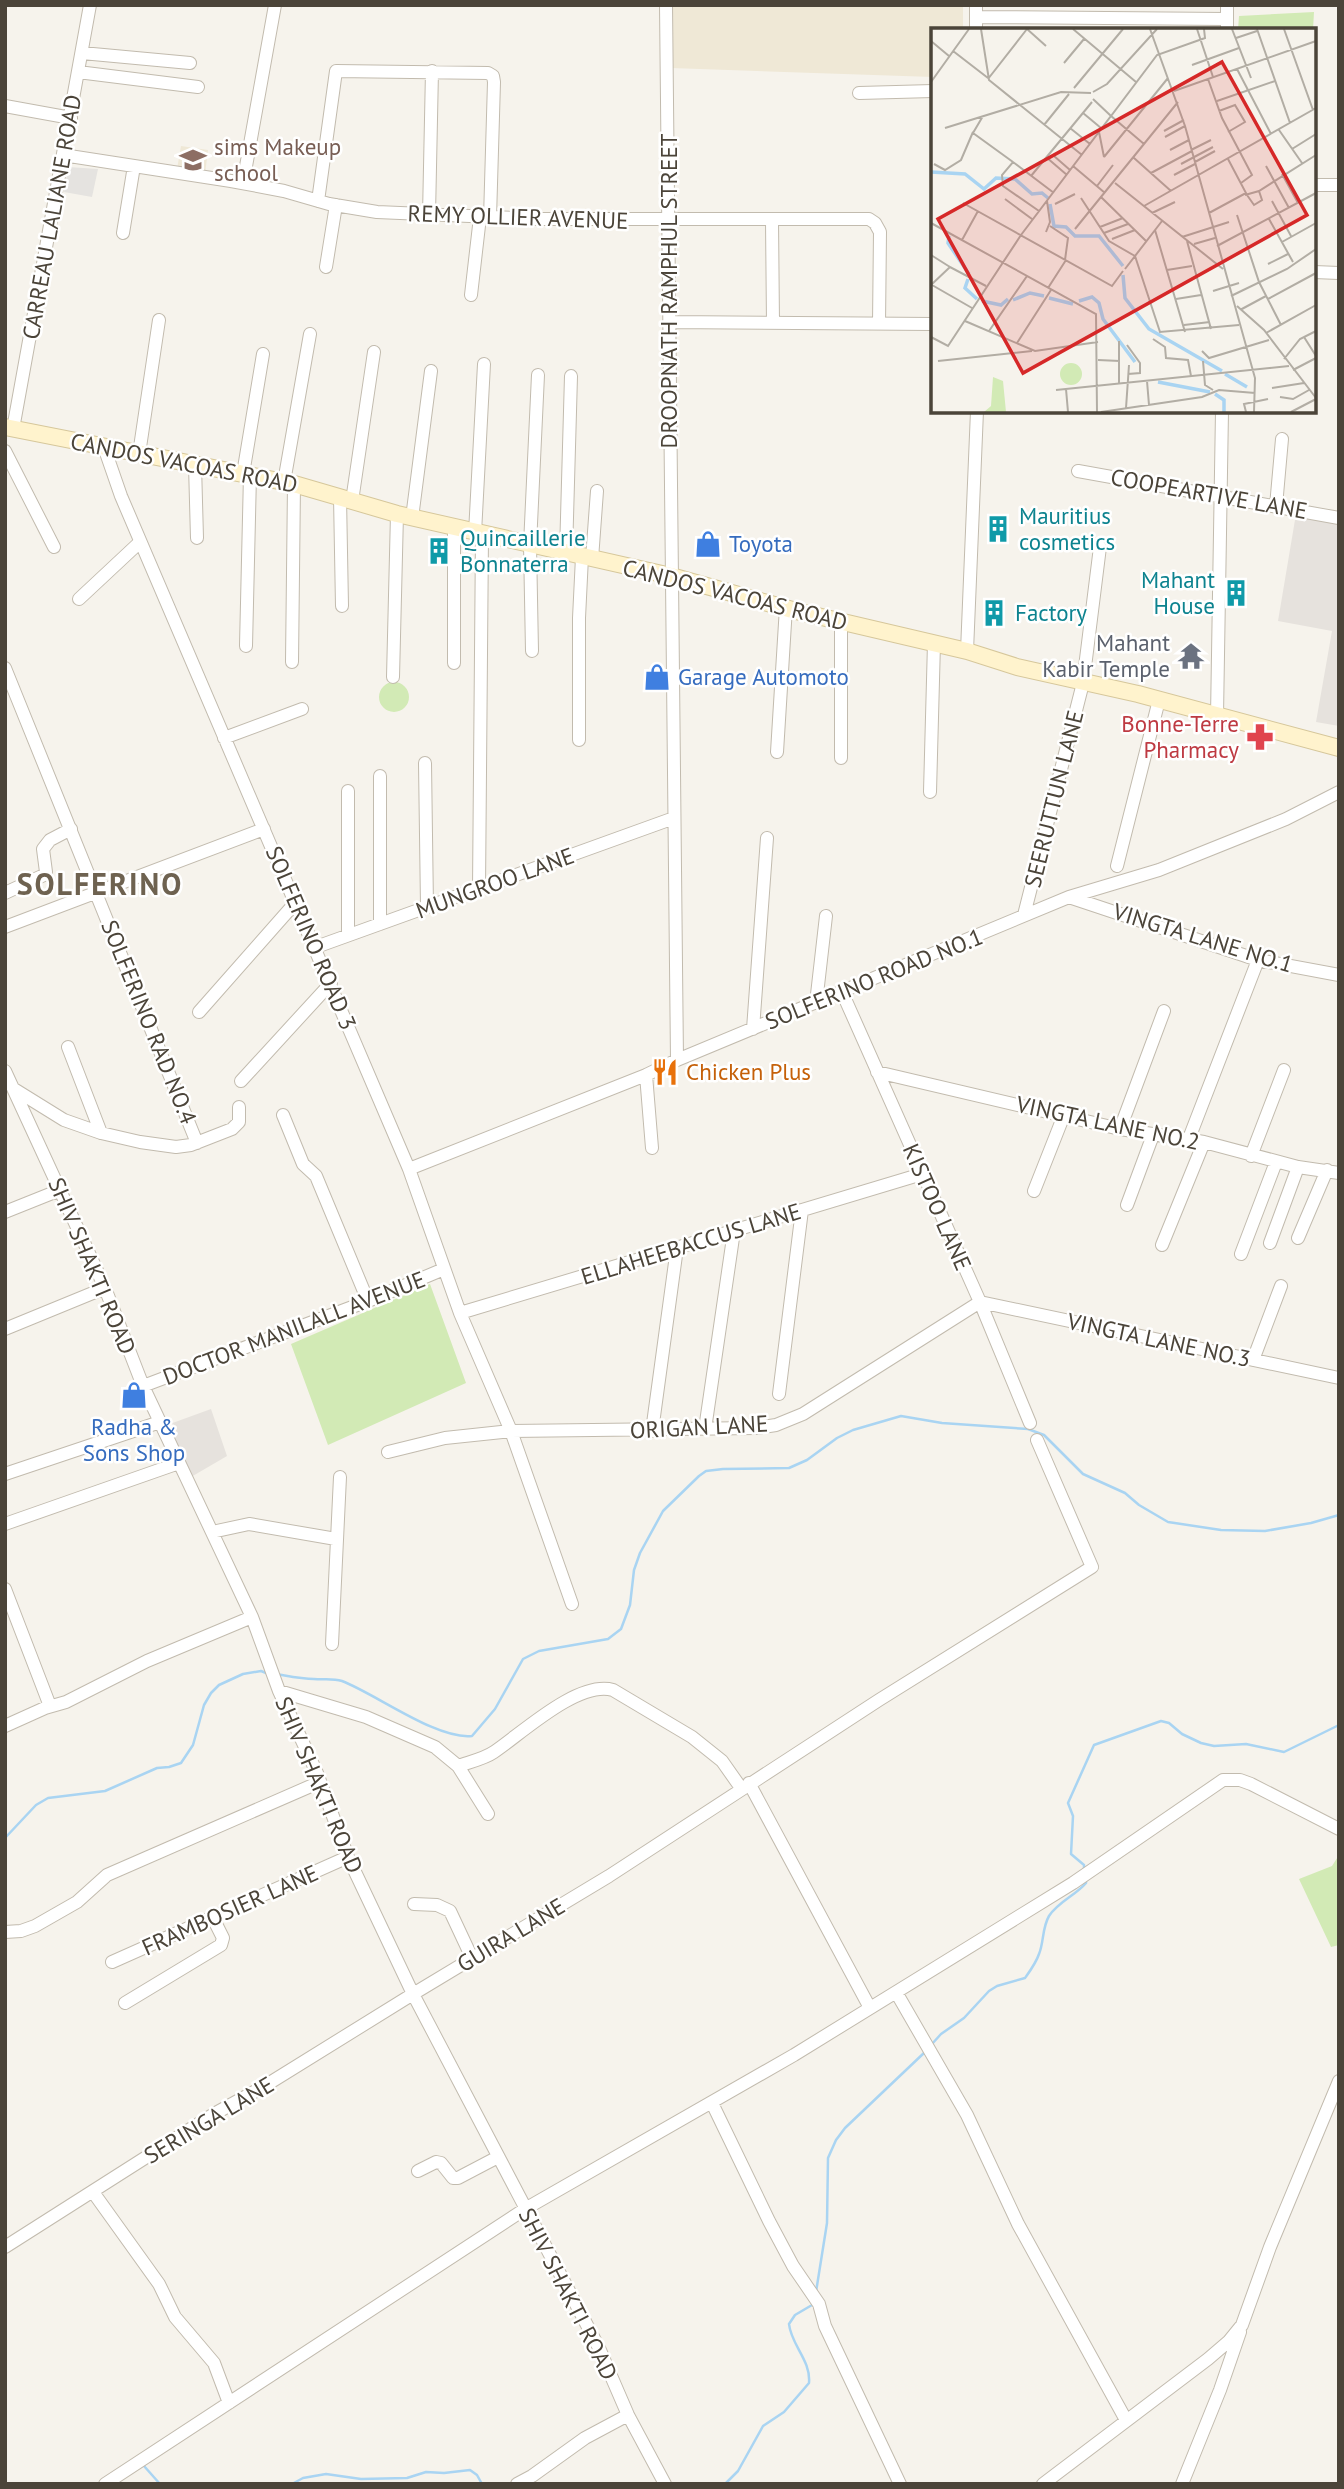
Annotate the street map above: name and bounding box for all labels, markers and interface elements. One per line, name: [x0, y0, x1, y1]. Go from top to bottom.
inset map: [931, 28, 1316, 413]
street label: CARREAU LALIANE ROAD: [16, 92, 87, 342]
place label: sims Makeup school: [214, 132, 341, 187]
street label: DROOPNATH RAMPHUL STREET: [654, 133, 683, 449]
school or university icon: sims Makeup school: [178, 145, 208, 175]
street label: REMY OLLIER AVENUE: [407, 198, 629, 235]
street label: CANDOS VACOAS ROAD: [68, 426, 300, 499]
street label: COOPEARTIVE LANE: [1108, 462, 1310, 525]
place label: Mauritius cosmetics: [1019, 501, 1115, 556]
building icon: Mauritius cosmetics: [983, 514, 1013, 544]
place label: Quincaillerie Bonnaterra: [460, 523, 586, 578]
shop icon: Toyota: [693, 529, 723, 559]
place label: Toyota: [729, 529, 793, 558]
building icon: Quincaillerie Bonnaterra: [424, 536, 454, 566]
street label: CANDOS VACOAS ROAD: [620, 553, 851, 636]
place label: Mahant House: [1141, 565, 1215, 620]
building icon: Mahant House: [1221, 578, 1251, 608]
building icon: Factory: [979, 598, 1009, 628]
place label: Factory: [1015, 598, 1087, 627]
place label: Mahant Kabir Temple: [1042, 628, 1170, 683]
temple icon: Mahant Kabir Temple: [1176, 641, 1206, 671]
shop icon: Garage Automoto: [642, 662, 672, 692]
place label: Garage Automoto: [678, 662, 849, 691]
street label: SEERUTTUN LANE: [1017, 707, 1090, 890]
place label: Bonne-Terre Pharmacy: [1121, 709, 1239, 764]
pharmacy icon: Bonne-Terre Pharmacy: [1245, 722, 1275, 752]
street label: MUNGROO LANE: [412, 840, 578, 925]
street label: SOLFERINO ROAD 3: [260, 842, 363, 1034]
district label: SOLFERINO: [17, 864, 183, 903]
street label: VINGTA LANE NO.1: [1109, 896, 1297, 979]
street label: SOLFERINO RAD NO.4: [95, 916, 204, 1128]
street label: SOLFERINO ROAD NO.1: [761, 922, 987, 1035]
restaurant icon: Chicken Plus: [650, 1057, 680, 1087]
place label: Chicken Plus: [686, 1057, 811, 1086]
street label: VINGTA LANE NO.2: [1013, 1089, 1202, 1156]
street label: KISTOO LANE: [897, 1139, 978, 1275]
street label: SHIV SHAKTI ROAD: [42, 1173, 143, 1359]
street label: ELLAHEEBACCUS LANE: [577, 1196, 804, 1291]
street label: DOCTOR MANILALL AVENUE: [159, 1264, 429, 1391]
street label: VINGTA LANE NO.3: [1064, 1306, 1253, 1373]
shop icon: Radha & Sons Shop: [119, 1380, 149, 1410]
street label: ORIGAN LANE: [629, 1408, 769, 1445]
place label: Radha & Sons Shop: [83, 1412, 185, 1467]
street label: SHIV SHAKTI ROAD: [269, 1692, 370, 1878]
street label: FRAMBOSIER LANE: [137, 1858, 323, 1961]
street label: GUIRA LANE: [452, 1891, 570, 1978]
street label: SERINGA LANE: [139, 2069, 279, 2170]
street label: SHIV SHAKTI ROAD: [513, 2203, 624, 2385]

